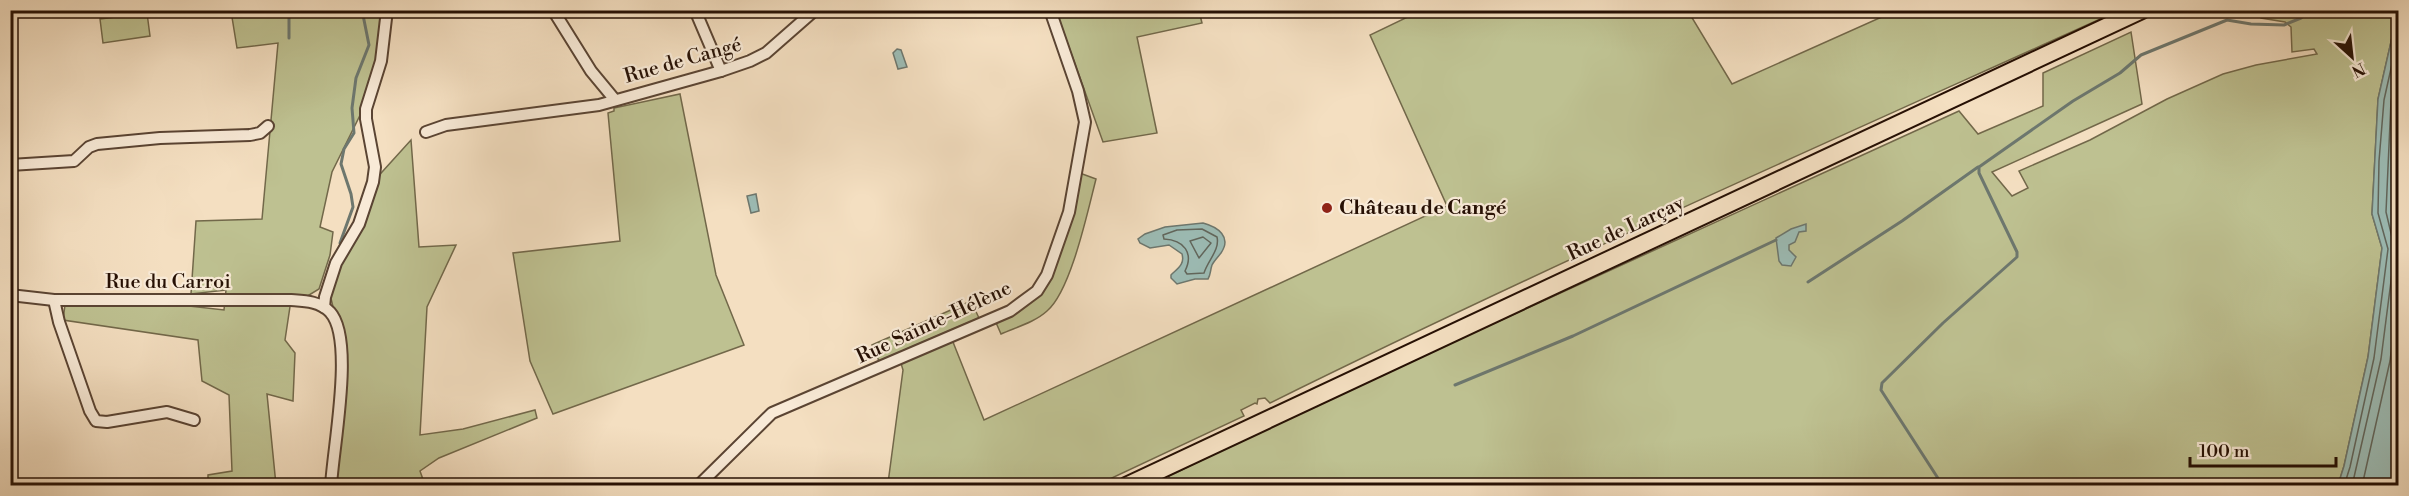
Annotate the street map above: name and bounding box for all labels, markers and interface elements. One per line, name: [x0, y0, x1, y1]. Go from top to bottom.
north arrow: [2322, 27, 2382, 87]
street label: Rue de Cangé: [621, 32, 745, 90]
text: N: [2348, 58, 2369, 81]
street label: Rue de Larçay: [1563, 191, 1689, 267]
place label: Château de Cangé: [1339, 196, 1507, 221]
marker: Château de Cangé: [1320, 201, 1334, 215]
street label: Rue du Carroi: [105, 270, 231, 295]
street label: Rue Sainte-Hélène: [852, 276, 1016, 370]
scale bar: [2190, 430, 2336, 468]
text: 100 m: [2199, 440, 2250, 463]

